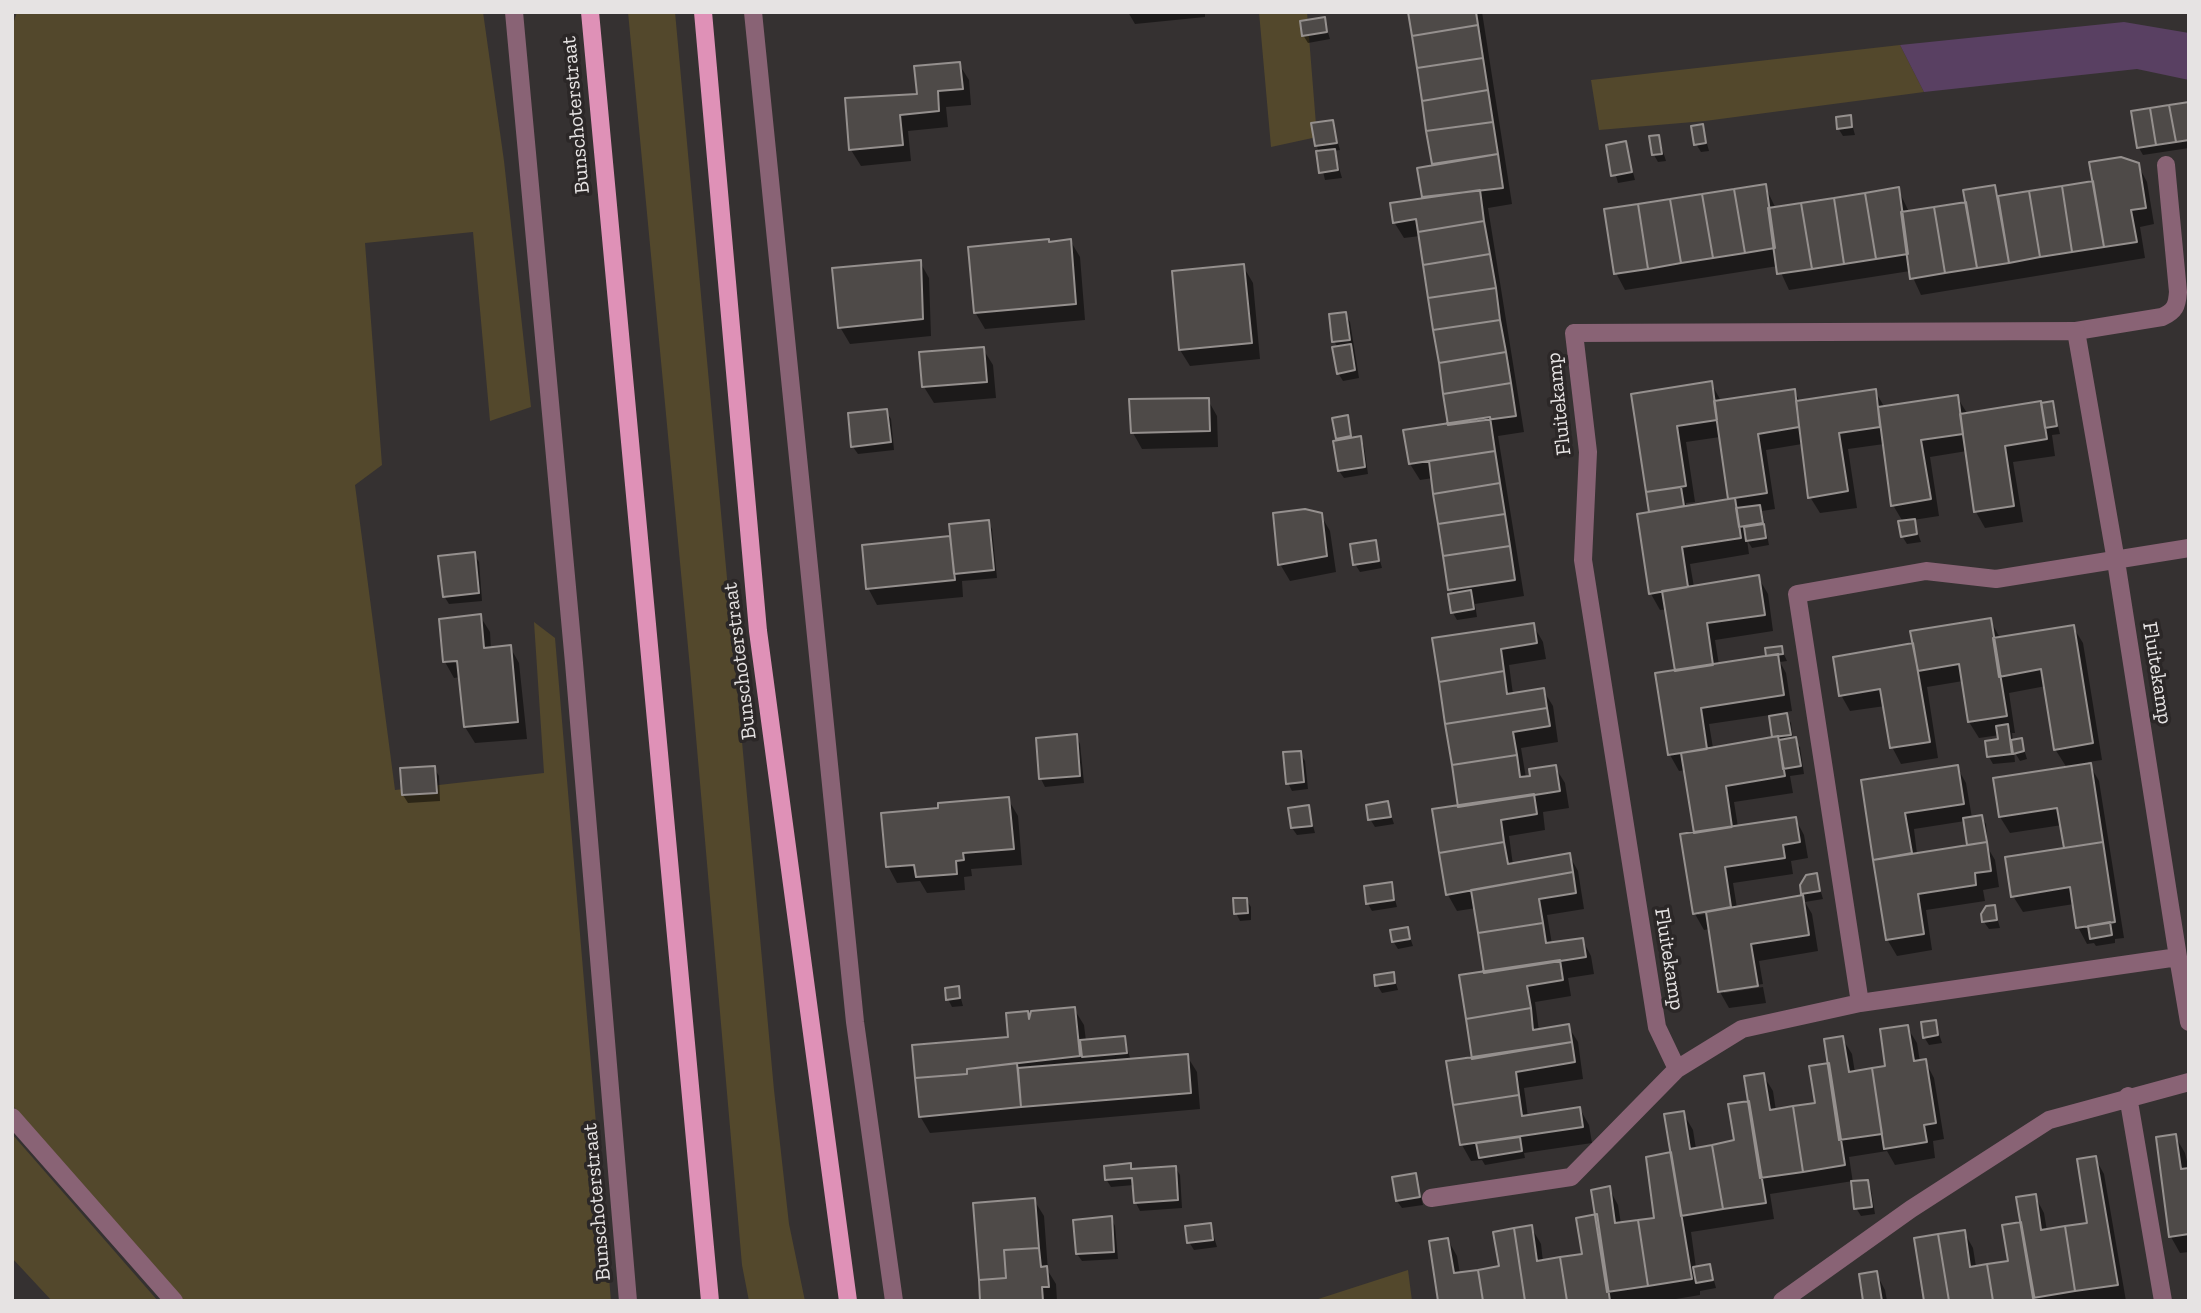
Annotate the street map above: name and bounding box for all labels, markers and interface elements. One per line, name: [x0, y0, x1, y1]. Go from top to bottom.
street label: Bunschoterstraat: [557, 35, 595, 195]
street label: Fluitekamp: [1541, 351, 1577, 457]
street label: Bunschoterstraat: [718, 581, 762, 741]
street label: Fluitekamp: [2136, 620, 2178, 726]
street label: Fluitekamp: [1648, 906, 1690, 1012]
street label: Bunschoterstraat: [578, 1122, 616, 1282]

